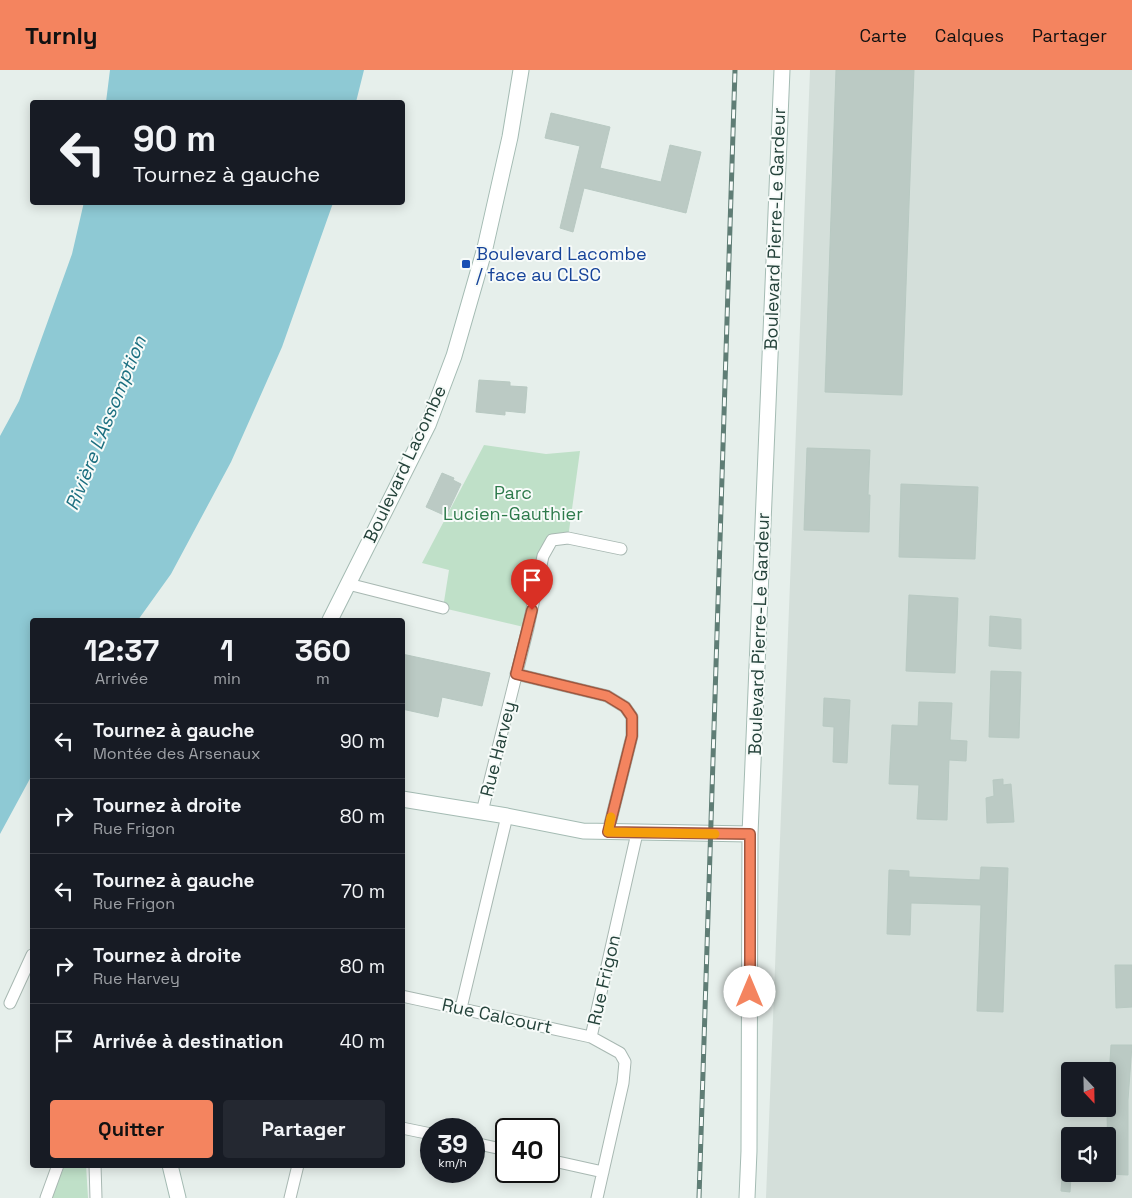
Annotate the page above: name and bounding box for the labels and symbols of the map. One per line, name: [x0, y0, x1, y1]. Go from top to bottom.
street label: Boulevard Pierre-Le Gardeur: [759, 107, 790, 351]
place label: Boulevard Lacombe / face au CLSC: [476, 242, 647, 286]
marker: Boulevard Lacombe / face au CLSC: [460, 258, 472, 270]
water label: Rivière L'Assomption: [59, 332, 152, 514]
street label: Boulevard Lacombe: [358, 382, 451, 546]
park label: Parc Lucien-Gauthier: [443, 481, 583, 525]
street label: Boulevard Pierre-Le Gardeur: [743, 512, 774, 756]
pin: [511, 559, 553, 610]
street label: Rue Harvey: [475, 699, 520, 799]
street label: Rue Frigon: [582, 932, 625, 1027]
position arrow: [723, 965, 775, 1017]
street label: Rue Calcourt: [440, 993, 554, 1038]
north arrow: [1061, 1062, 1116, 1118]
speed limit sign: 40: [495, 1118, 560, 1183]

